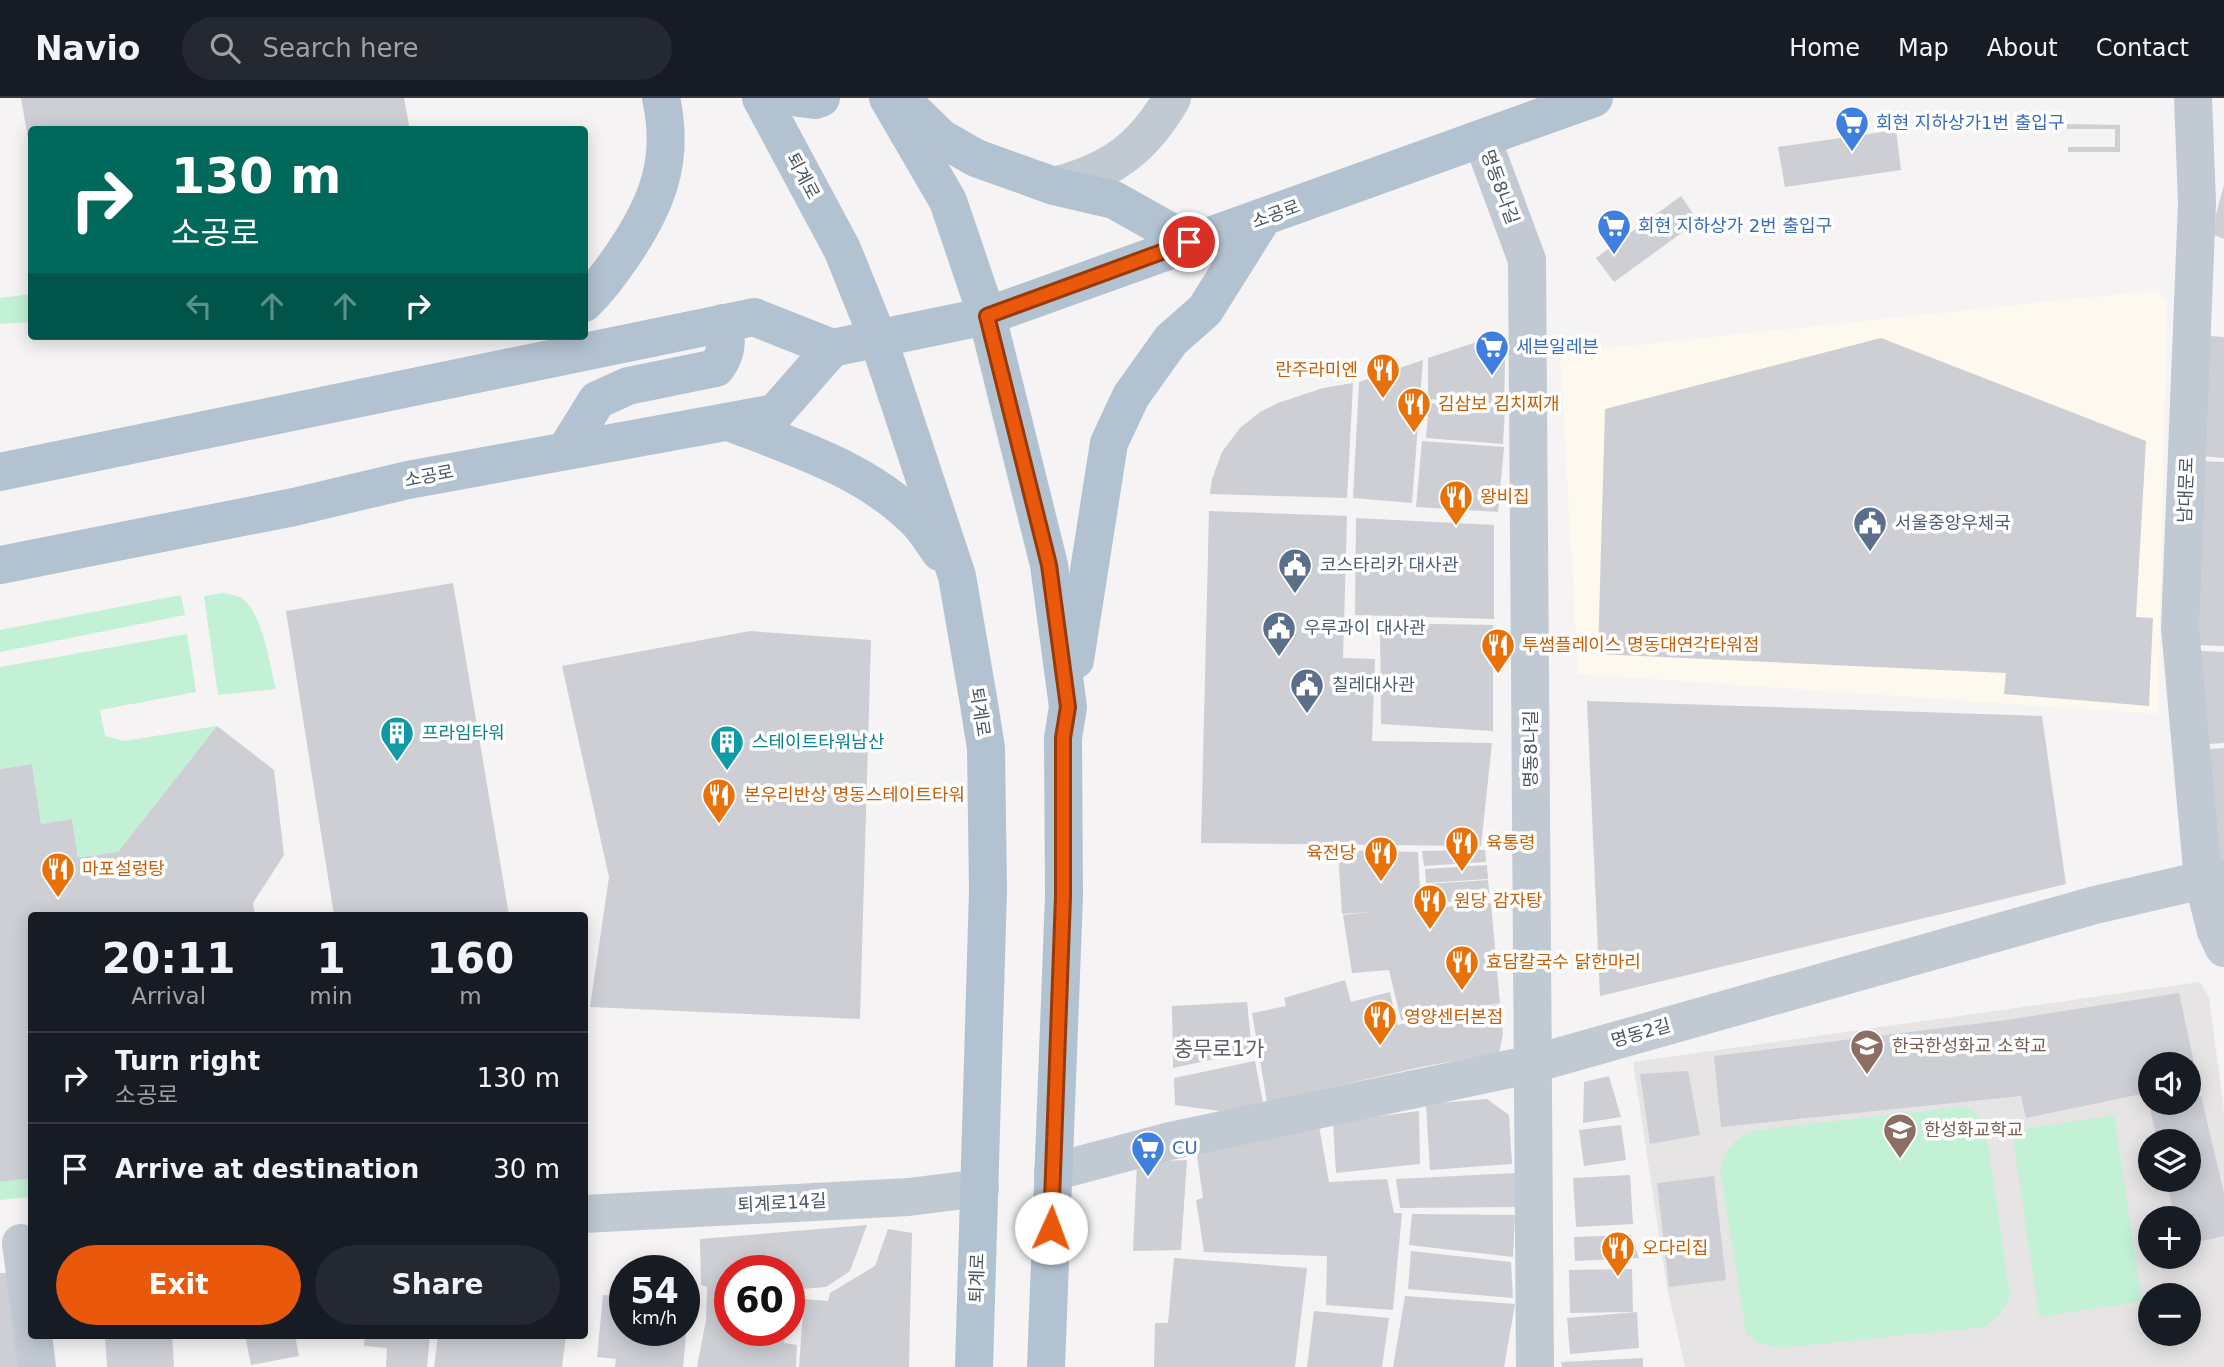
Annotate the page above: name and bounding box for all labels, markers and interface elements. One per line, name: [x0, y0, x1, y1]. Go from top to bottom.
search box: [182, 17, 672, 80]
text: Navio: [35, 29, 140, 68]
icon: search: [206, 29, 244, 67]
text: Search here: [262, 33, 419, 63]
text: Home: [1789, 34, 1860, 62]
text: Map: [1898, 34, 1949, 62]
text: About: [1987, 34, 2058, 62]
text: Contact: [2096, 34, 2189, 62]
supermarket icon: 회현 지하상가1번 출입구: [1833, 104, 1871, 153]
place label: 회현 지하상가1번 출입구: [1876, 112, 2065, 133]
street label: 명동8나길: [1477, 147, 1524, 227]
text: 130 m: [171, 148, 341, 205]
street label: 퇴계로: [783, 149, 824, 203]
icon: right: [56, 154, 147, 245]
street label: 소공로: [1249, 195, 1303, 232]
supermarket icon: 회현 지하상가 2번 출입구: [1595, 207, 1633, 256]
pin: [1159, 212, 1219, 272]
text: 소공로: [171, 214, 259, 252]
place label: 회현 지하상가 2번 출입구: [1638, 215, 1832, 236]
icon: arrive: [1170, 223, 1208, 261]
icon: left: [180, 287, 218, 325]
icon: ahead: [253, 287, 291, 325]
icon: ahead: [326, 287, 364, 325]
icon: right: [399, 287, 437, 325]
supermarket icon: 세븐일레븐: [1473, 328, 1511, 377]
place label: 세븐일레븐: [1516, 336, 1599, 357]
restaurant icon: 란주라미엔: [1364, 351, 1402, 400]
place label: 란주라미엔: [1275, 359, 1358, 380]
restaurant icon: 김삼보 김치찌개: [1395, 385, 1433, 434]
place label: 김삼보 김치찌개: [1438, 393, 1560, 414]
street label: 남대문로: [2174, 457, 2197, 523]
street label: 소공로: [403, 460, 455, 491]
restaurant icon: 왕비집: [1437, 478, 1475, 527]
place label: 왕비집: [1480, 486, 1530, 507]
public building icon: 서울중앙우체국: [1851, 504, 1889, 553]
place label: 서울중앙우체국: [1895, 512, 2011, 533]
public building icon: 코스타리카 대사관: [1276, 546, 1314, 595]
place label: 코스타리카 대사관: [1320, 554, 1459, 575]
public building icon: 우루과이 대사관: [1260, 609, 1298, 658]
place label: 우루과이 대사관: [1304, 617, 1426, 638]
restaurant icon: 투썸플레이스 명동대연각타워점: [1479, 626, 1517, 675]
place label: 투썸플레이스 명동대연각타워점: [1522, 634, 1760, 655]
public building icon: 칠레대사관: [1288, 666, 1326, 715]
place label: 칠레대사관: [1332, 674, 1415, 695]
street label: 퇴계로: [966, 686, 995, 738]
street label: 명동8나길: [1520, 710, 1541, 788]
building icon: 프라임타워: [378, 714, 416, 763]
place label: 프라임타워: [422, 722, 505, 743]
building icon: 스테이트타워남산: [708, 723, 746, 772]
place label: 스테이트타워남산: [752, 731, 884, 752]
restaurant icon: 본우리반상 명동스테이트타워: [700, 776, 738, 825]
place label: 본우리반상 명동스테이트타워: [744, 784, 965, 805]
restaurant icon: 육통령: [1443, 824, 1481, 873]
place label: 육통령: [1486, 832, 1536, 853]
restaurant icon: 육전당: [1362, 834, 1400, 883]
place label: 육전당: [1306, 842, 1356, 863]
restaurant icon: 마포설렁탕: [39, 850, 77, 899]
place label: 마포설렁탕: [82, 858, 165, 879]
restaurant icon: 원당 감자탕: [1411, 882, 1449, 931]
place label: 원당 감자탕: [1454, 890, 1543, 911]
text: 20:11: [102, 934, 236, 983]
text: 1: [316, 934, 346, 983]
text: 160: [427, 934, 514, 983]
restaurant icon: 효담칼국수 닭한마리: [1443, 943, 1481, 992]
place label: 효담칼국수 닭한마리: [1486, 951, 1641, 972]
text: Arrival: [131, 983, 206, 1009]
text: min: [309, 983, 353, 1009]
text: m: [459, 983, 482, 1009]
restaurant icon: 영양센터본점: [1361, 998, 1399, 1047]
place label: 영양센터본점: [1404, 1006, 1503, 1027]
street label: 명동2길: [1609, 1014, 1673, 1051]
school or university icon: 한국한성화교 소학교: [1848, 1027, 1886, 1076]
place label: 한국한성화교 소학교: [1892, 1035, 2047, 1056]
district label: 충무로1가: [1174, 1037, 1264, 1061]
text: Turn right: [115, 1046, 260, 1076]
map controls: [2138, 1052, 2201, 1346]
button: sound: [2138, 1052, 2201, 1115]
icon: right: [56, 1059, 94, 1097]
text: 130 m: [477, 1063, 560, 1093]
text: 소공로: [115, 1082, 178, 1108]
school or university icon: 한성화교학교: [1881, 1111, 1919, 1160]
place label: 한성화교학교: [1924, 1119, 2023, 1140]
supermarket icon: CU: [1129, 1129, 1167, 1178]
button: layers: [2138, 1129, 2201, 1192]
place label: CU: [1172, 1137, 1198, 1158]
icon: arrive: [56, 1150, 94, 1188]
text: Arrive at destination: [115, 1154, 419, 1184]
text: 30 m: [493, 1154, 560, 1184]
street label: 퇴계로14길: [737, 1190, 827, 1215]
position arrow: [1014, 1191, 1088, 1265]
button: +: [2138, 1206, 2201, 1269]
restaurant icon: 오다리집: [1599, 1229, 1637, 1278]
place label: 오다리집: [1642, 1237, 1708, 1258]
button: Exit: [56, 1245, 301, 1325]
button: Share: [315, 1245, 560, 1325]
street label: 퇴계로: [965, 1253, 988, 1303]
speed limit sign: 60: [714, 1255, 805, 1346]
text: 54: [630, 1271, 679, 1311]
button: −: [2138, 1283, 2201, 1346]
text: km/h: [632, 1307, 677, 1328]

